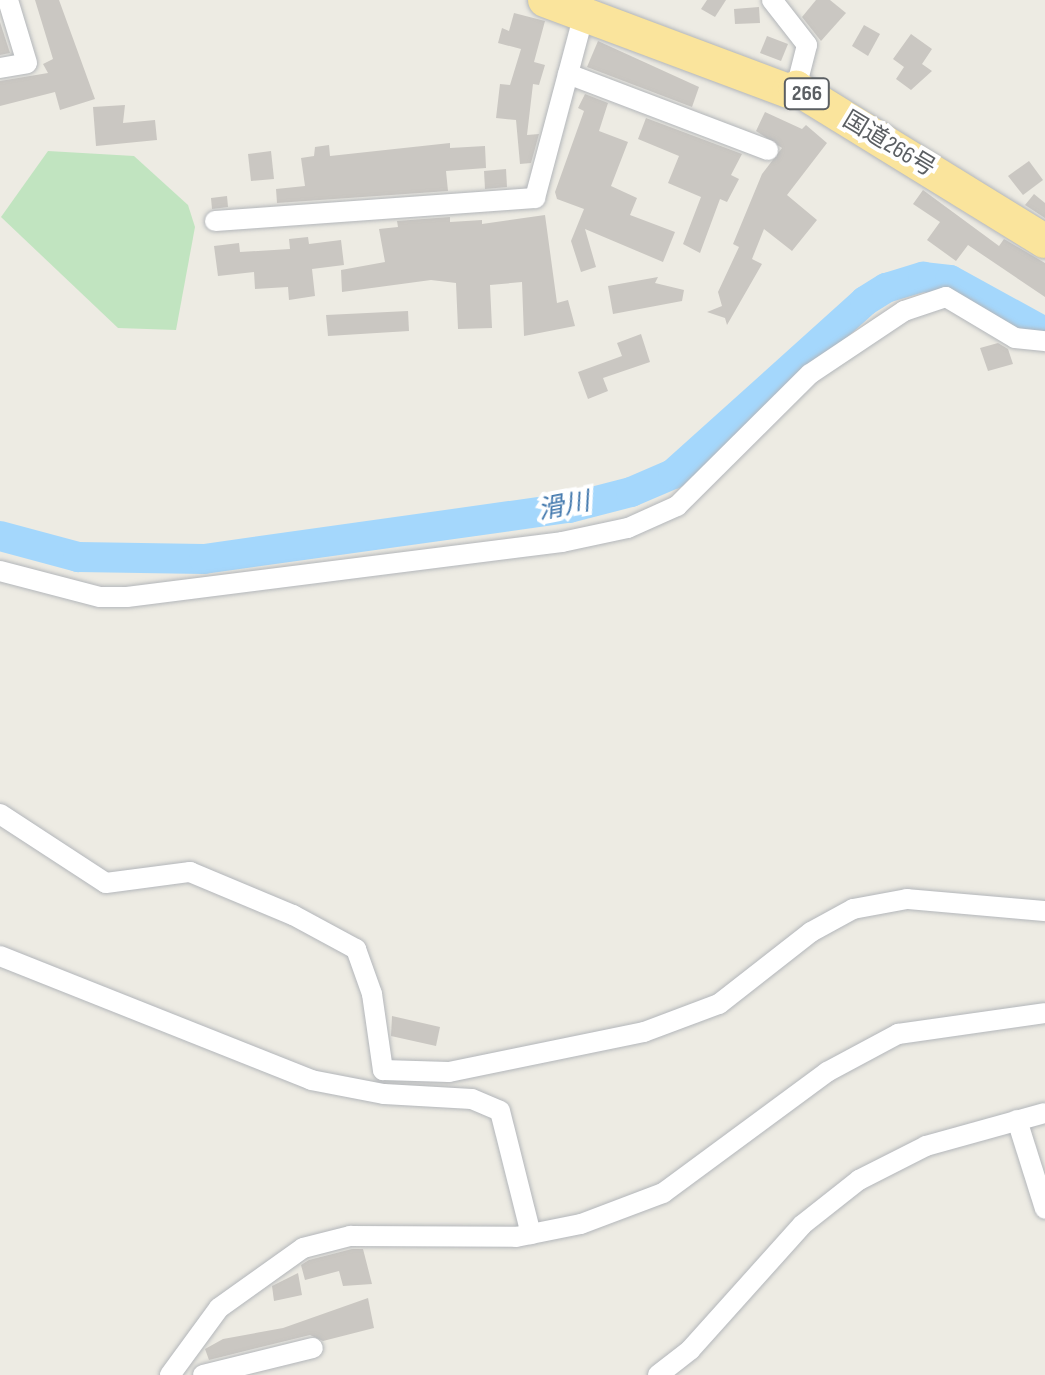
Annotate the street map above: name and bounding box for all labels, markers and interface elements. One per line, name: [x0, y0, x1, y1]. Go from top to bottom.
road number: 266: [783, 76, 831, 112]
street label: 国道266号: [837, 105, 941, 183]
water label: 滑川: [536, 487, 592, 527]

